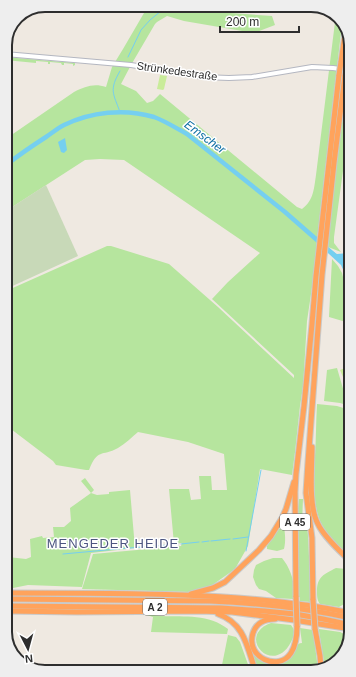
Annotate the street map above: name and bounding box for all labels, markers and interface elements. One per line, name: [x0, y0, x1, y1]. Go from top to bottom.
scale bar: [220, 8, 299, 34]
text: 200 m: [226, 15, 259, 29]
street label: Strünkedestraße: [136, 59, 218, 83]
water label: Emscher: [182, 117, 229, 157]
road number: A 45: [280, 514, 310, 530]
district label: MENGEDER HEIDE: [47, 536, 179, 551]
road number: A 2: [143, 599, 167, 615]
north arrow: [8, 629, 48, 669]
text: N: [24, 653, 34, 665]

